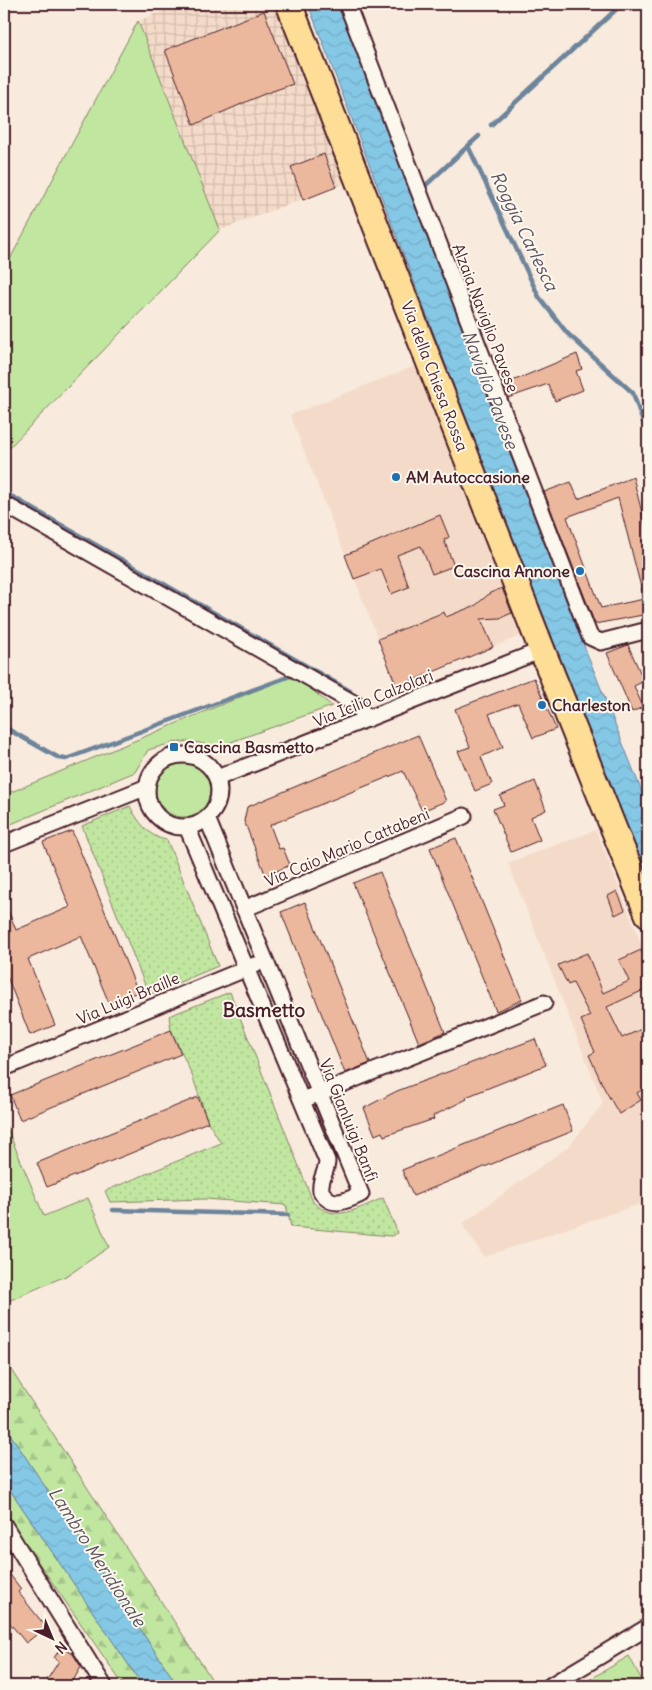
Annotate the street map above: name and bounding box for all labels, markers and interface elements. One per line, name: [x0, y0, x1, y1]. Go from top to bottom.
water label: Roggia Carlesca: [485, 167, 564, 296]
street label: Alzaia Naviglio Pavese: [449, 241, 523, 395]
street label: Via della Chiesa Rossa: [397, 298, 473, 454]
water label: Naviglio Pavese: [458, 328, 522, 452]
place label: AM Autoccasione: [406, 467, 530, 487]
marker: AM Autoccasione: [390, 471, 402, 483]
place label: Cascina Annone: [454, 561, 570, 581]
marker: Cascina Annone: [574, 565, 586, 577]
street label: Via Icilio Calzolari: [310, 665, 436, 731]
place label: Charleston: [552, 695, 631, 715]
marker: Charleston: [536, 699, 548, 711]
place label: Cascina Basmetto: [184, 737, 314, 757]
marker: Cascina Basmetto: [168, 741, 180, 753]
street label: Via Caio Mario Cattabeni: [262, 803, 432, 891]
street label: Via Luigi Braille: [74, 967, 182, 1029]
district label: Basmetto: [223, 998, 305, 1022]
street label: Via Gianluigi Banfi: [315, 1056, 383, 1184]
water label: Lambro Meridionale: [44, 1483, 152, 1632]
north arrow: [28, 1612, 78, 1662]
text: N: [51, 1638, 71, 1657]

